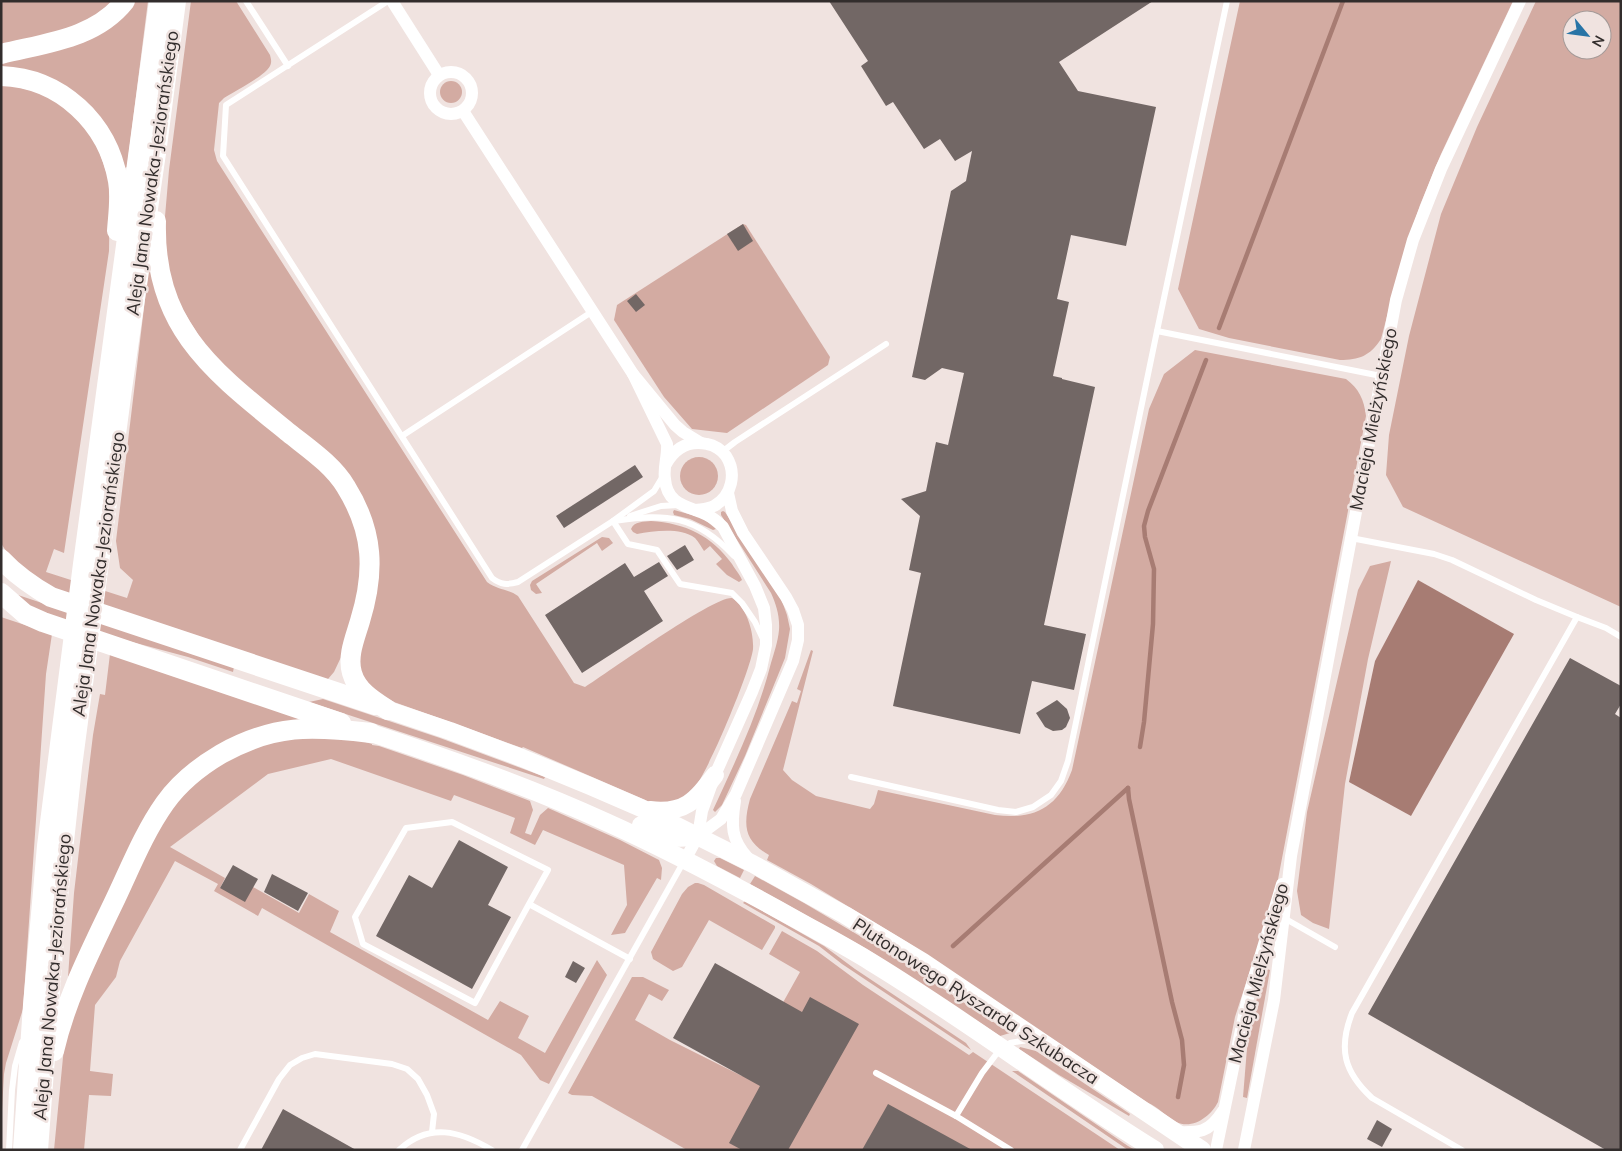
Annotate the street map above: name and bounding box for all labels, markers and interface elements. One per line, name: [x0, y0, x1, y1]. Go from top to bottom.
north arrow: [1562, 10, 1612, 60]
street label: Aleja Jana Nowaka-Jeziorańskiego: [121, 29, 183, 317]
text: N: [1588, 32, 1609, 50]
street label: Macieja Mielżyńskiego: [1344, 326, 1402, 512]
street label: Aleja Jana Nowaka-Jeziorańskiego: [67, 430, 129, 718]
street label: Aleja Jana Nowaka-Jeziorańskiego: [28, 833, 76, 1121]
street label: Macieja Mielżyńskiego: [1223, 880, 1293, 1066]
street label: Plutonowego Ryszarda Szkubacza: [849, 913, 1103, 1089]

